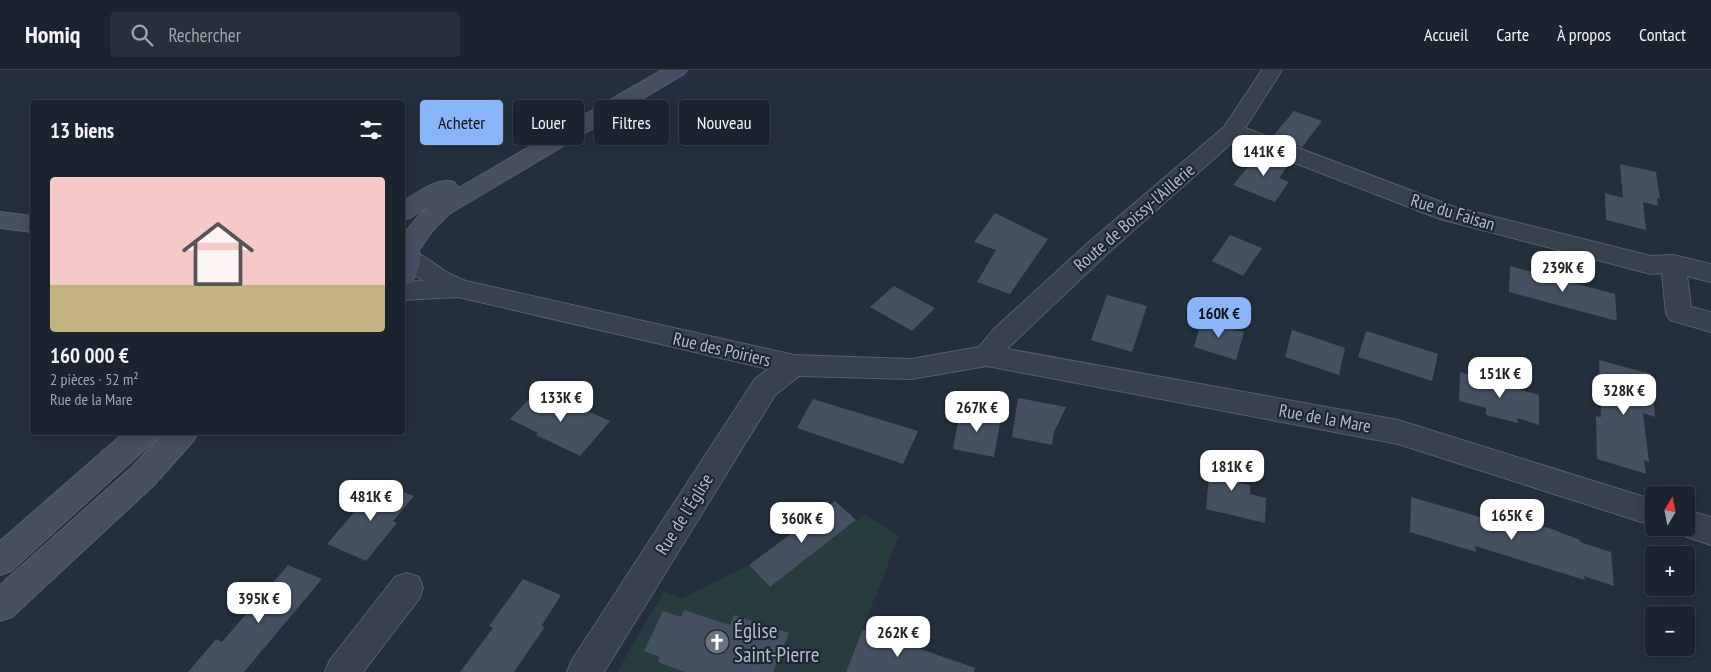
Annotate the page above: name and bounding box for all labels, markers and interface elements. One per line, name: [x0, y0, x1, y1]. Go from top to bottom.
search box: [110, 12, 460, 57]
text: Homiq: [25, 19, 80, 50]
icon: search: [128, 21, 156, 49]
text: Rechercher: [168, 23, 241, 47]
text: Accueil: [1424, 23, 1468, 46]
text: Carte: [1496, 23, 1529, 46]
text: À propos: [1557, 23, 1611, 46]
text: Contact: [1639, 23, 1686, 46]
chip: Acheter: [420, 100, 503, 145]
chip: Louer: [513, 100, 584, 145]
chip: Filtres: [594, 100, 669, 145]
chip: Nouveau: [679, 100, 770, 145]
icon: filters: [357, 116, 385, 144]
text: 13 biens: [50, 117, 114, 144]
pin: 141K €: [1223, 134, 1305, 177]
text: 141K €: [1243, 141, 1285, 161]
street label: Route de Boissy-l'Aillerie: [1069, 158, 1199, 276]
street label: Rue du Faisan: [1408, 188, 1498, 236]
icon: home: [173, 209, 263, 299]
pin: 239K €: [1522, 250, 1604, 293]
text: 239K €: [1542, 257, 1584, 277]
pin: 160K €: [1178, 296, 1260, 339]
text: 160K €: [1198, 303, 1240, 323]
street label: Rue des Poiriers: [671, 327, 773, 371]
text: 160 000 €: [50, 342, 129, 369]
pin: 151K €: [1459, 356, 1541, 399]
text: 151K €: [1479, 363, 1521, 383]
text: 2 pièces · 52 m²: [50, 369, 139, 389]
pin: 328K €: [1583, 374, 1665, 416]
pin: 133K €: [520, 380, 602, 423]
text: 328K €: [1603, 380, 1645, 400]
text: 133K €: [540, 387, 582, 407]
text: Rue de la Mare: [50, 389, 133, 409]
pin: 267K €: [936, 390, 1018, 433]
text: 267K €: [956, 397, 998, 417]
street label: Rue de la Mare: [1277, 399, 1373, 437]
pin: 181K €: [1191, 450, 1273, 492]
text: 181K €: [1211, 456, 1253, 476]
street label: Rue de l'Église: [650, 469, 718, 559]
pin: 481K €: [330, 480, 412, 522]
text: 481K €: [350, 486, 392, 506]
north arrow: [1645, 486, 1695, 536]
map controls: [1645, 486, 1695, 656]
pin: 165K €: [1471, 498, 1553, 541]
pin: 360K €: [761, 502, 843, 544]
text: 165K €: [1491, 505, 1533, 525]
text: 360K €: [781, 508, 823, 528]
button: +: [1645, 546, 1695, 596]
pin: 395K €: [218, 582, 300, 624]
text: 395K €: [238, 588, 280, 608]
button: −: [1645, 606, 1695, 656]
pin: 262K €: [857, 616, 939, 658]
place label: Église Saint-Pierre: [734, 617, 819, 668]
text: 262K €: [877, 622, 919, 642]
church icon: Église Saint-Pierre: [704, 629, 730, 655]

